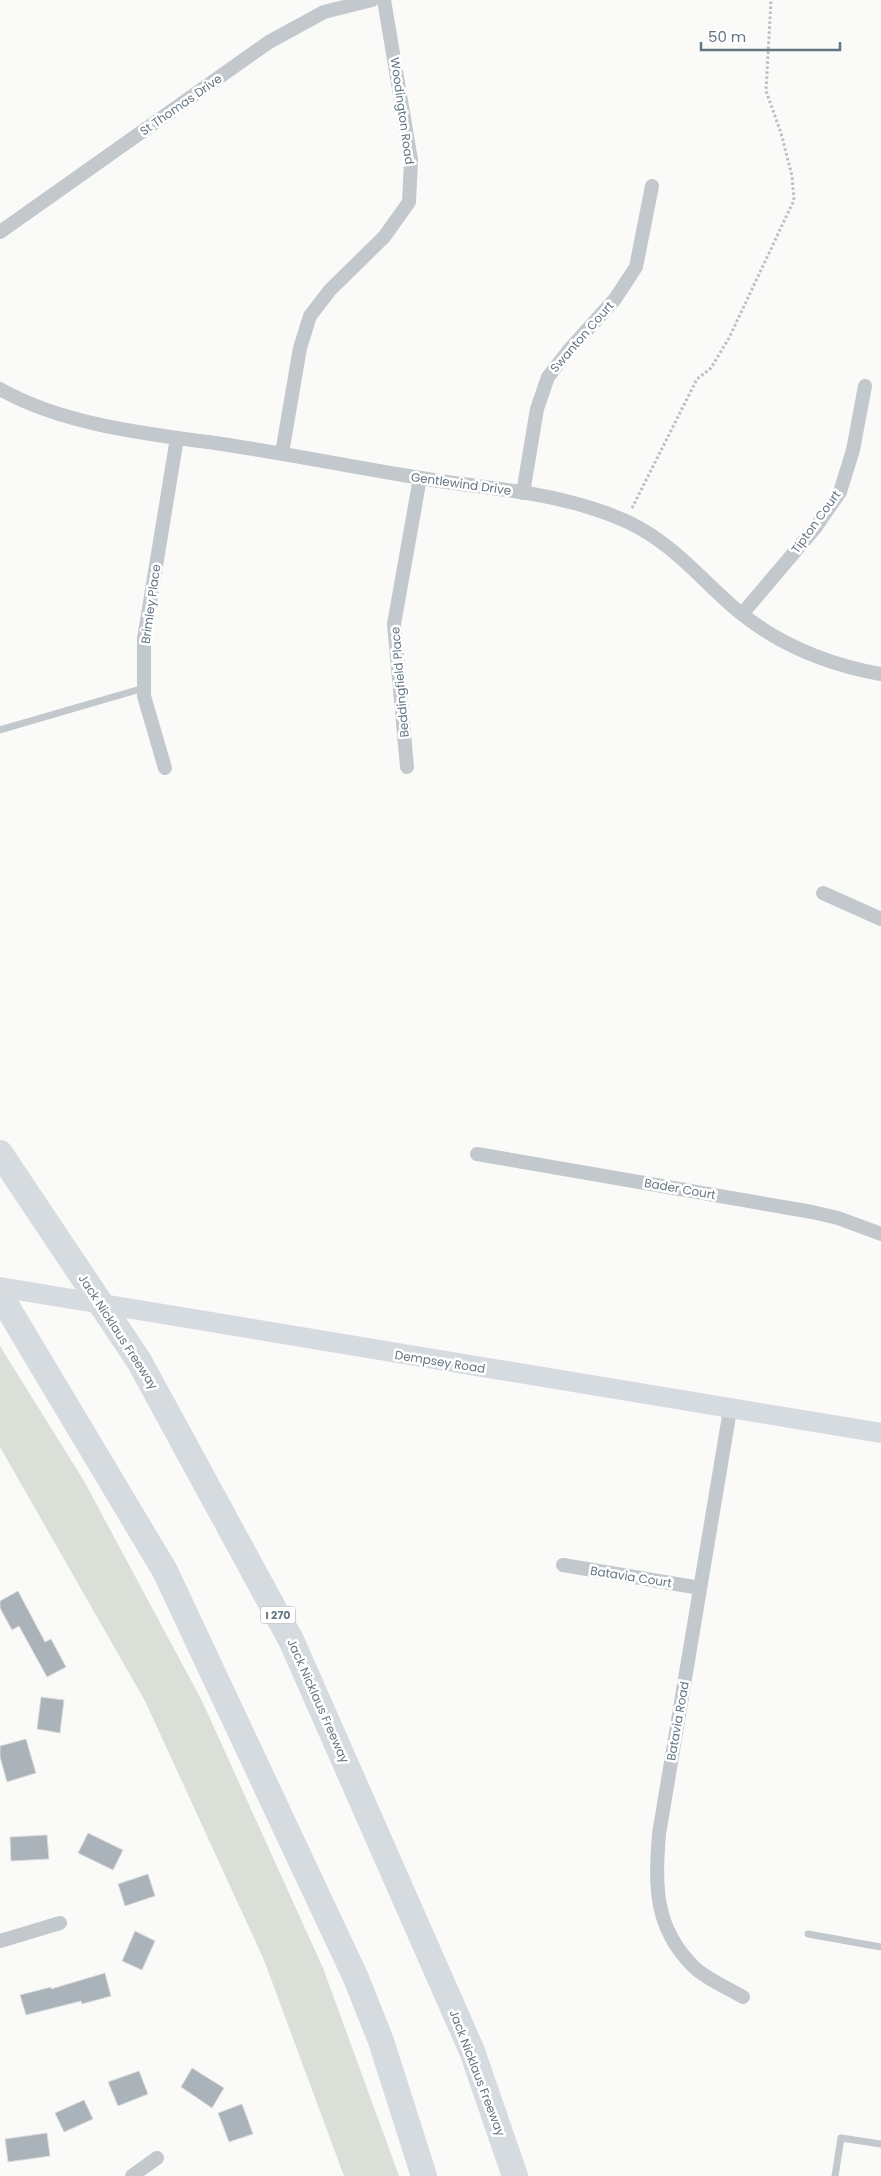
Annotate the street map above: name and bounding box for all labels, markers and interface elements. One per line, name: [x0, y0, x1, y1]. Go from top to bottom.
scale bar: [701, 20, 840, 52]
text: 50 m: [708, 26, 746, 47]
street label: Woodington Road: [387, 56, 418, 166]
street label: St Thomas Drive: [136, 70, 225, 139]
street label: Swanton Court: [546, 297, 617, 376]
street label: Gentlewind Drive: [410, 468, 512, 499]
street label: Tipton Court: [787, 487, 844, 557]
street label: Brimley Place: [137, 563, 165, 645]
street label: Beddingfield Place: [386, 626, 413, 738]
street label: Bader Court: [643, 1174, 717, 1203]
street label: Jack Nicklaus Freeway: [75, 1271, 162, 1393]
street label: Dempsey Road: [394, 1346, 486, 1377]
street label: Batavia Court: [589, 1562, 673, 1591]
road number: I 270: [260, 1606, 296, 1624]
street label: Jack Nicklaus Freeway: [283, 1636, 354, 1766]
street label: Batavia Road: [662, 1680, 693, 1762]
street label: Jack Nicklaus Freeway: [445, 2007, 510, 2139]

